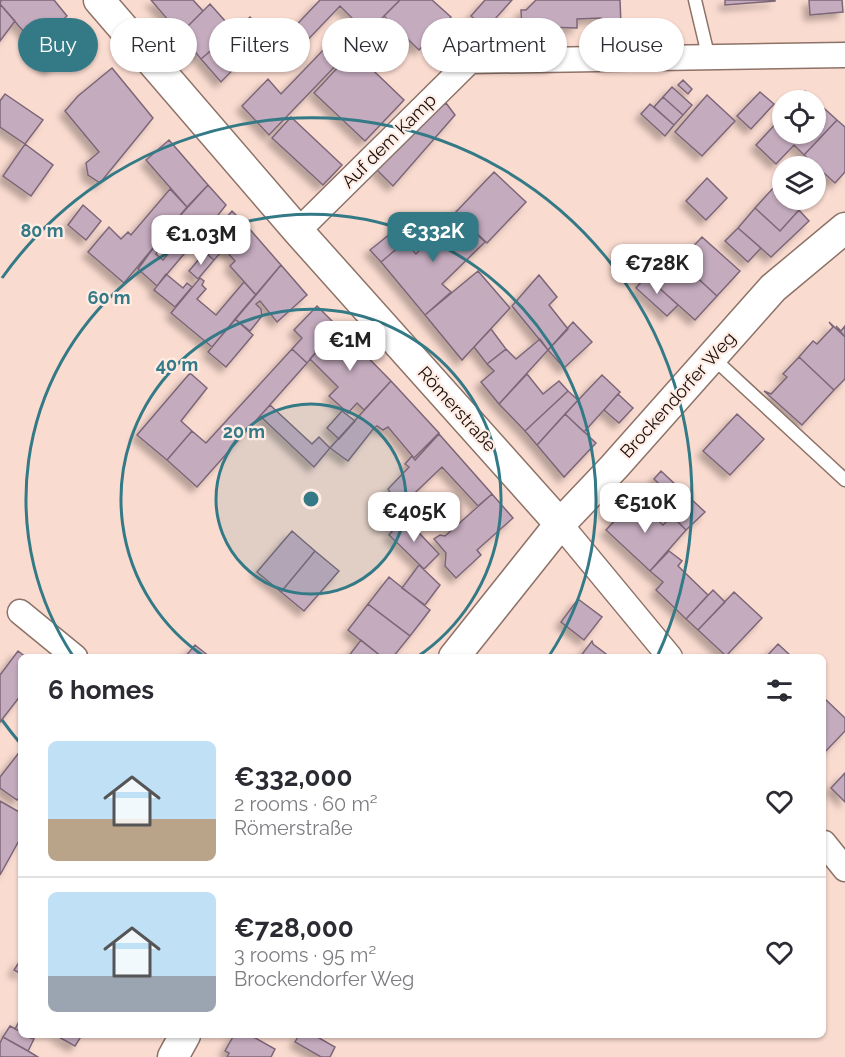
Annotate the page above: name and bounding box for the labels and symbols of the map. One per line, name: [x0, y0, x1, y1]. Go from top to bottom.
street label: Auf dem Kamp: [337, 89, 440, 192]
pin: €332K: [391, 212, 475, 263]
pin: €1.03M: [152, 215, 250, 266]
text: 80 m: [20, 220, 64, 241]
pin: €728K: [615, 244, 699, 295]
text: 60 m: [87, 287, 131, 308]
pin: €1M: [321, 321, 379, 372]
street label: Brockendorfer Weg: [616, 327, 740, 462]
text: 40 m: [156, 354, 198, 375]
street label: Römerstraße: [414, 362, 501, 456]
text: 20 m: [223, 421, 265, 442]
pin: €510K: [603, 483, 687, 534]
centre of rings: [301, 489, 321, 509]
pin: €405K: [372, 492, 456, 543]

